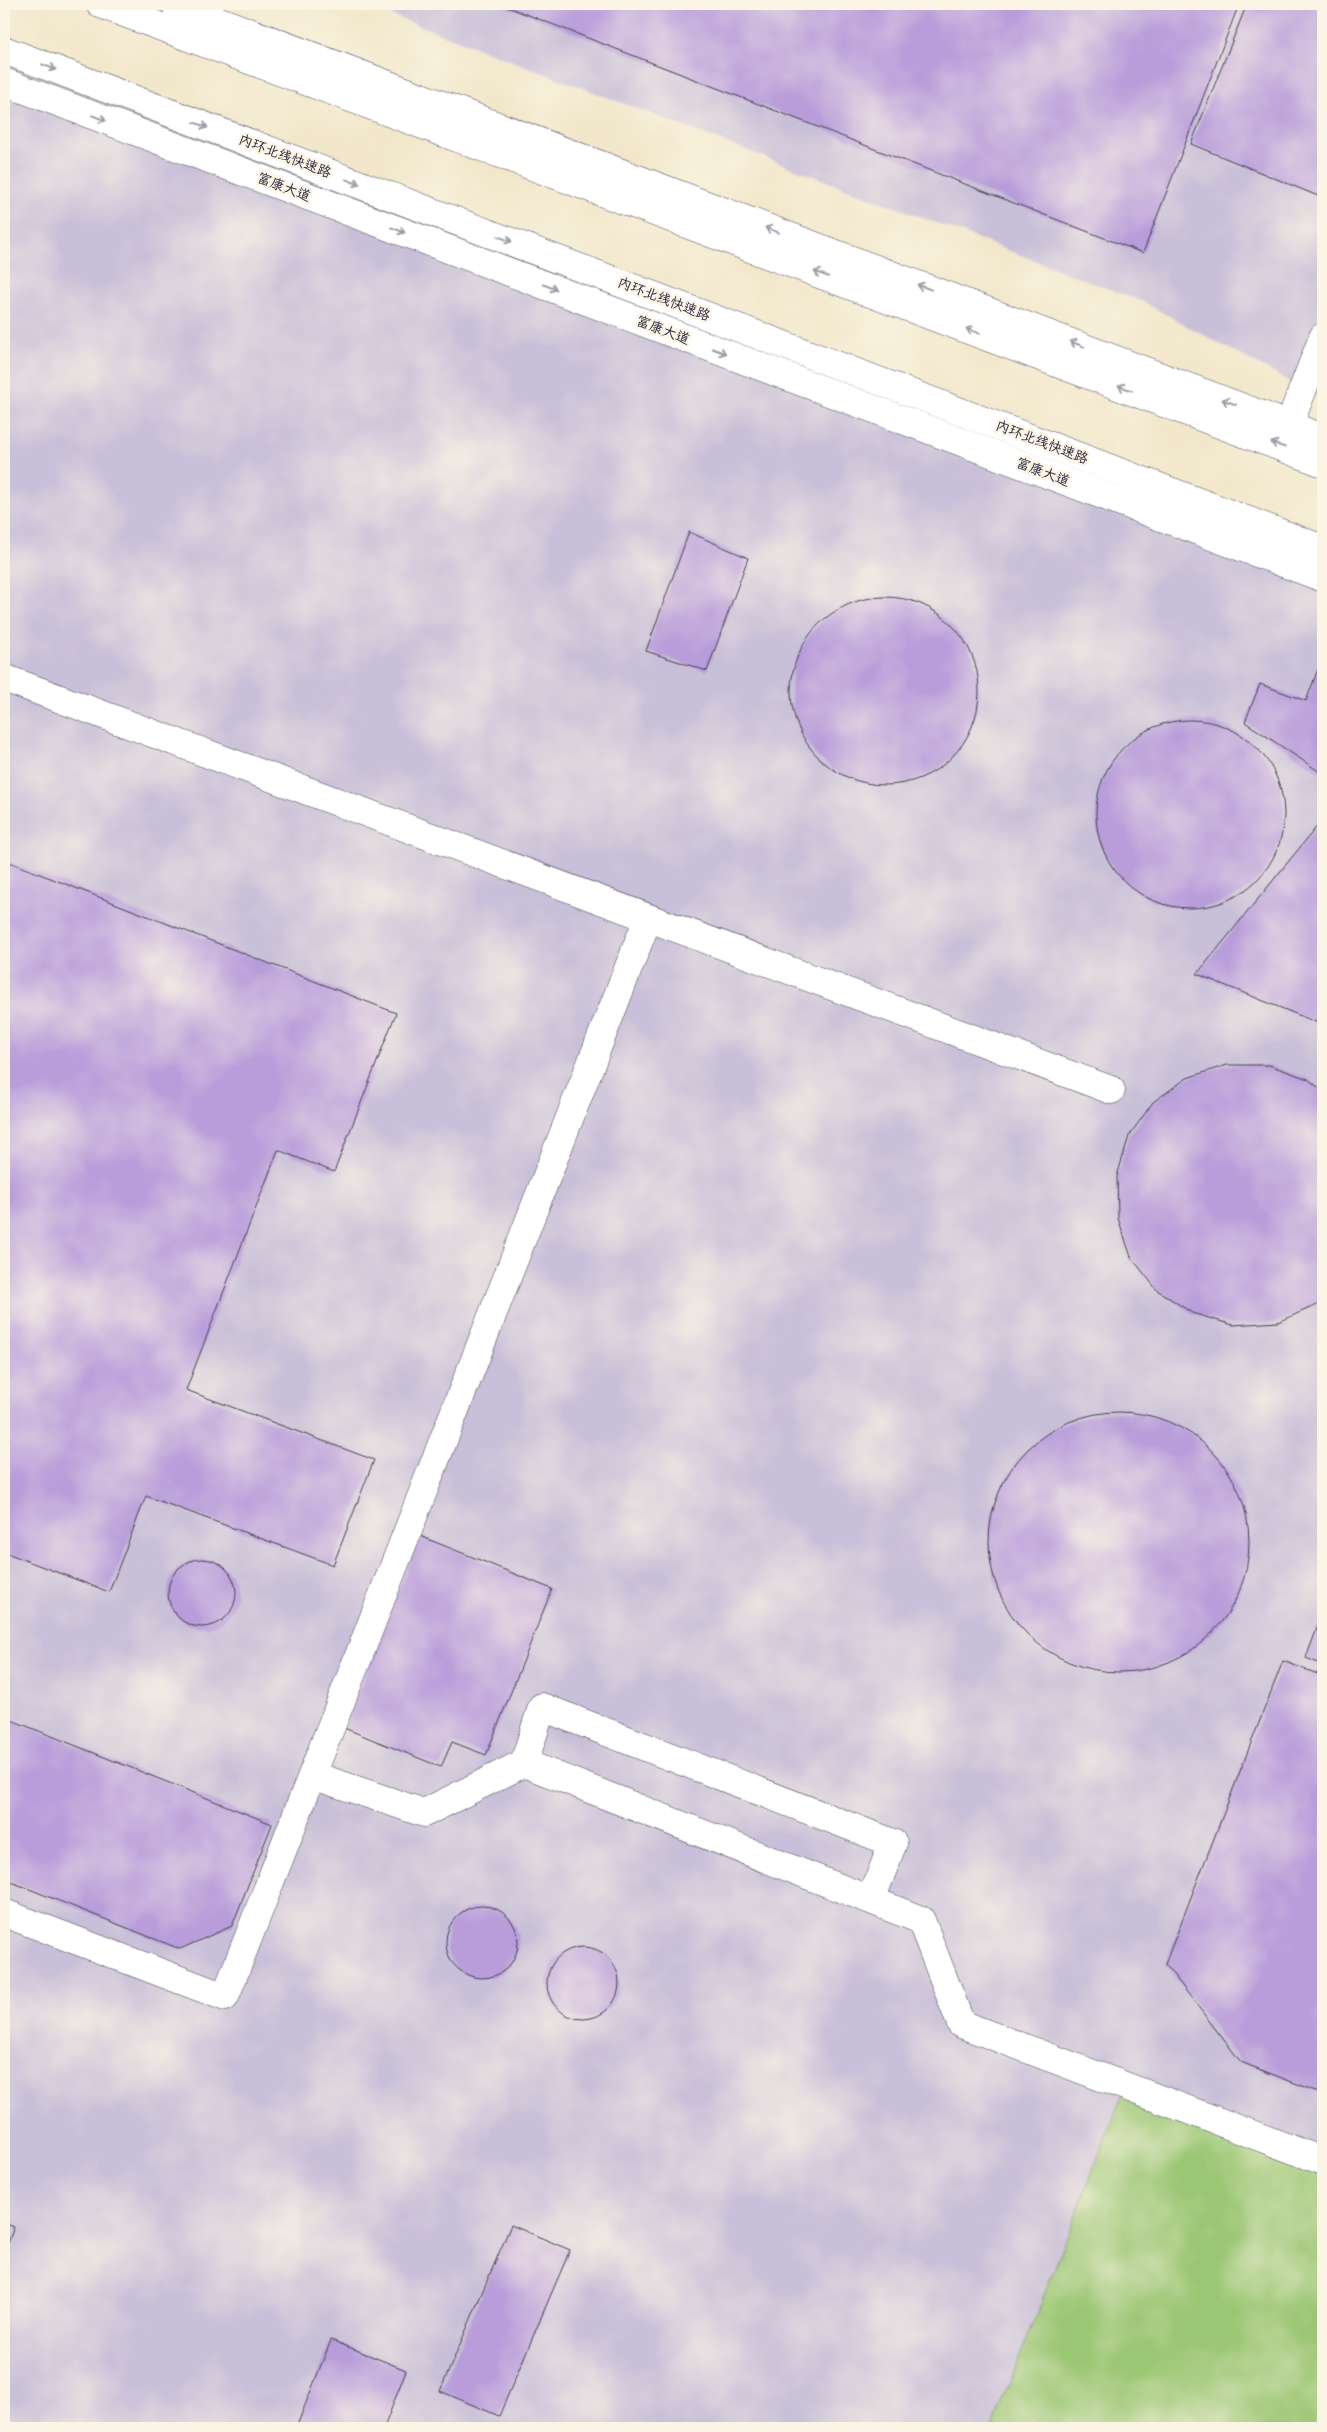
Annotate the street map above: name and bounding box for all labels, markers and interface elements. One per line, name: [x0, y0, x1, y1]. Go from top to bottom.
one-way arrow: [41, 63, 57, 72]
one-way arrow: [90, 114, 106, 123]
one-way arrow: [194, 121, 209, 130]
street label: 内环北线快速路: [236, 131, 334, 181]
street label: 富康大道: [255, 169, 313, 205]
one-way arrow: [345, 178, 361, 187]
one-way arrow: [765, 224, 780, 233]
one-way arrow: [390, 226, 405, 235]
one-way arrow: [498, 236, 513, 245]
one-way arrow: [814, 269, 829, 278]
street label: 内环北线快速路: [615, 274, 713, 324]
one-way arrow: [917, 282, 933, 291]
one-way arrow: [542, 283, 557, 292]
street label: 富康大道: [634, 312, 692, 348]
one-way arrow: [966, 326, 981, 335]
one-way arrow: [1069, 339, 1084, 348]
one-way arrow: [710, 347, 726, 356]
one-way arrow: [1118, 383, 1134, 392]
one-way arrow: [1221, 397, 1237, 406]
street label: 内环北线快速路: [993, 417, 1091, 467]
one-way arrow: [1270, 440, 1286, 449]
street label: 富康大道: [1014, 454, 1072, 490]

